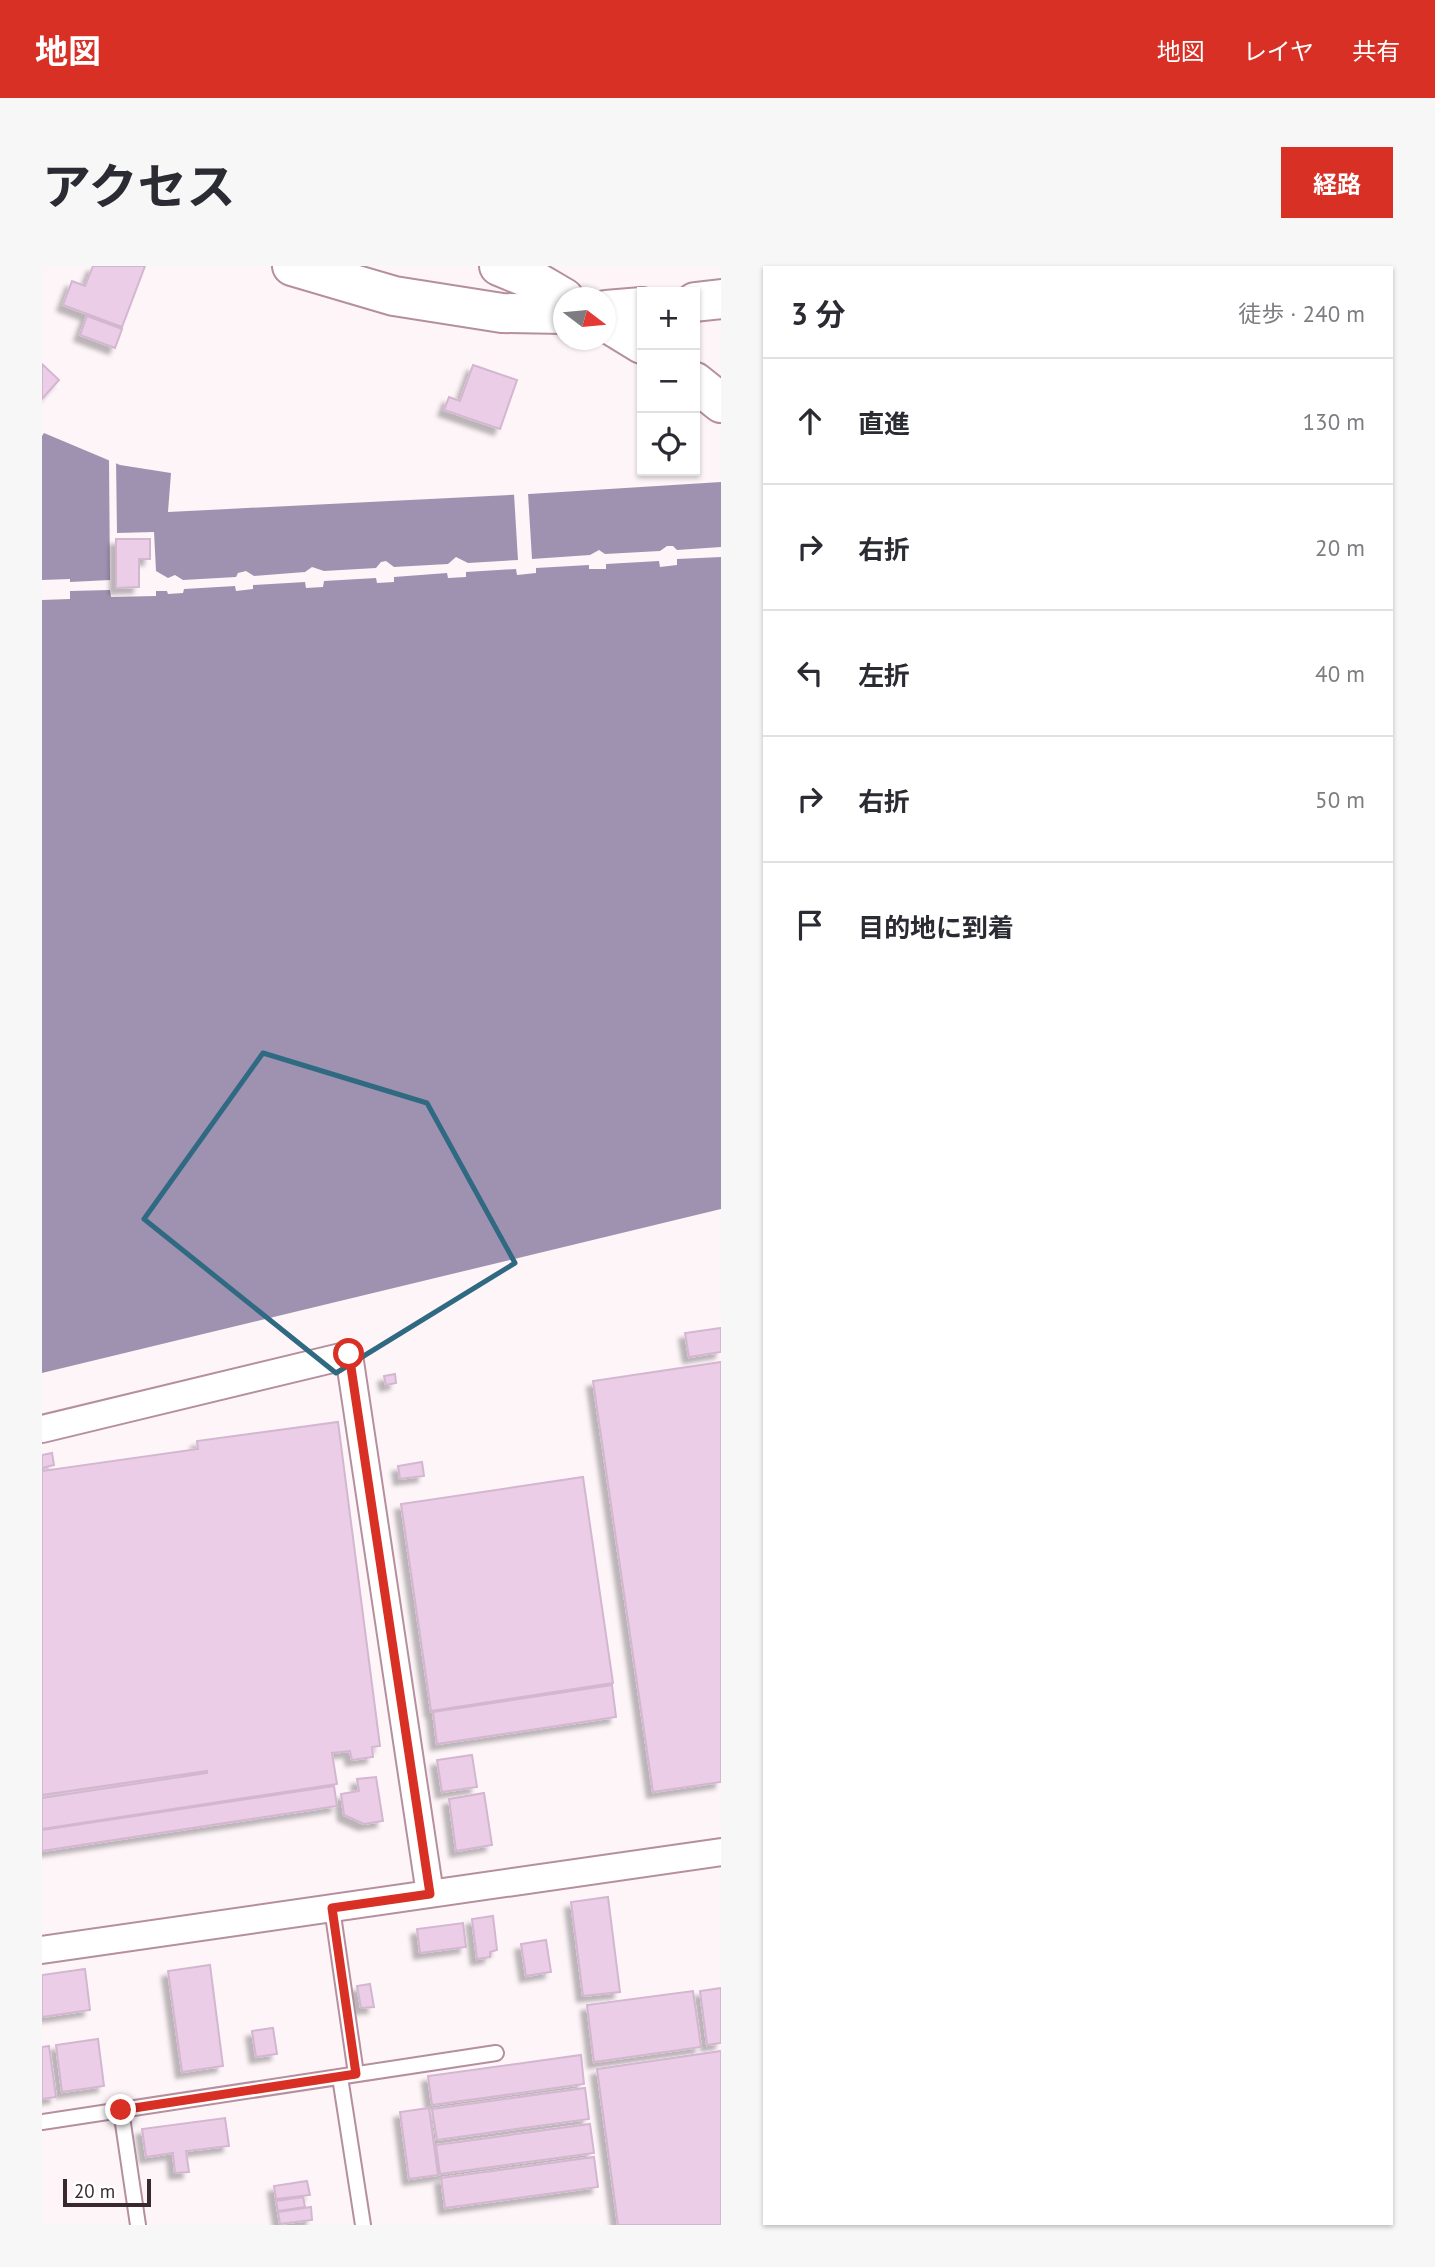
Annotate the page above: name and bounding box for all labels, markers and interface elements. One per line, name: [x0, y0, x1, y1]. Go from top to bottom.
text: 地図: [35, 29, 101, 72]
text: 地図: [1157, 36, 1205, 67]
text: レイヤ: [1243, 36, 1314, 67]
text: 共有: [1352, 36, 1400, 67]
button: 経路: [1281, 147, 1393, 218]
text: アクセス: [42, 154, 236, 218]
north arrow: [553, 287, 616, 350]
map controls: [637, 287, 700, 476]
button: +: [637, 287, 700, 350]
text: 3 分: [791, 294, 846, 333]
text: 徒歩 · 240 m: [1238, 299, 1365, 328]
button: −: [637, 350, 700, 413]
icon: ahead: [791, 402, 829, 440]
text: 直進: [858, 407, 910, 440]
text: 130 m: [1303, 407, 1365, 436]
button: locate: [637, 413, 700, 476]
icon: right: [791, 528, 829, 566]
text: 右折: [858, 533, 910, 566]
text: 20 m: [1315, 533, 1365, 562]
icon: left: [791, 654, 829, 692]
text: 左折: [858, 659, 910, 692]
text: 40 m: [1315, 659, 1365, 688]
icon: right: [791, 780, 829, 818]
text: 右折: [858, 785, 910, 818]
text: 50 m: [1315, 785, 1365, 814]
icon: arrive: [791, 906, 829, 944]
text: 目的地に到着: [858, 911, 1014, 944]
route start: [333, 1338, 364, 1369]
route end: [105, 2094, 136, 2125]
scale bar: [63, 2176, 150, 2208]
text: 20 m: [74, 2179, 115, 2203]

